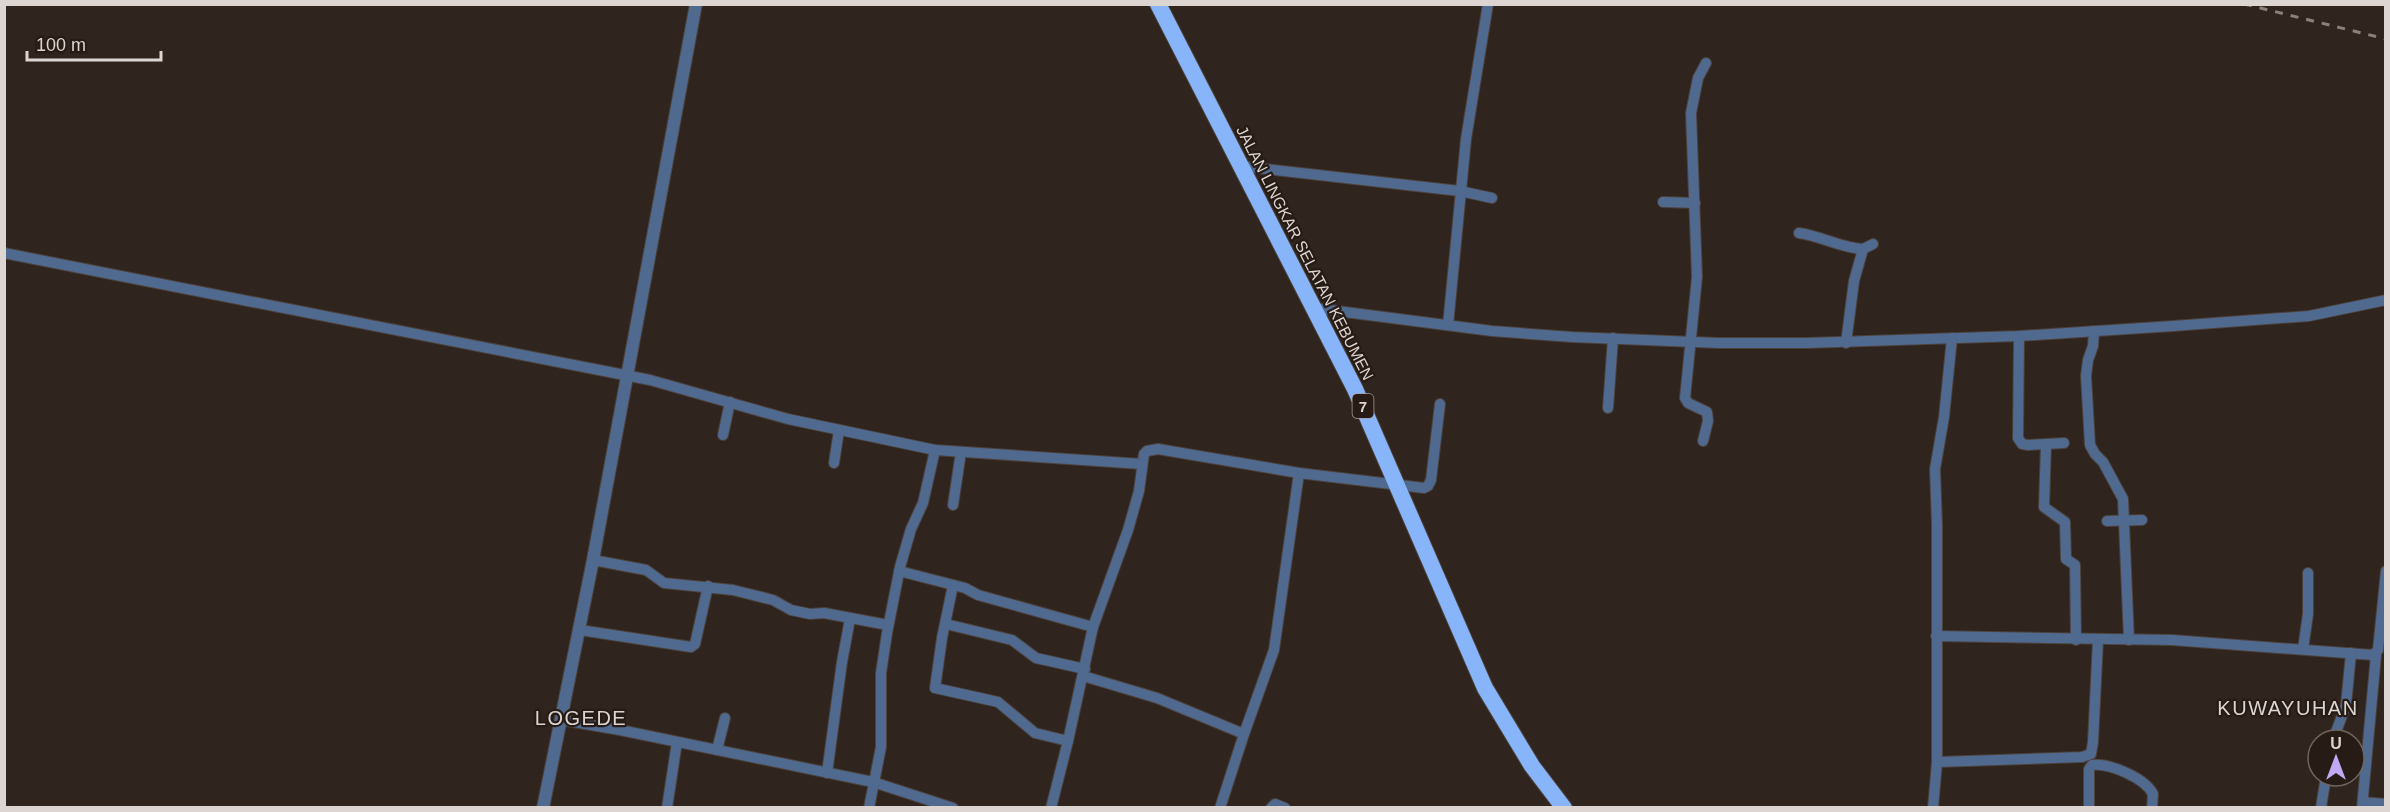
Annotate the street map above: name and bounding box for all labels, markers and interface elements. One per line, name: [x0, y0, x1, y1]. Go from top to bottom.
scale bar: [27, 24, 160, 62]
text: 100 m: [36, 35, 86, 55]
street label: JALAN LINGKAR SELATAN KEBUMEN: [1233, 123, 1377, 383]
road number: 7: [1352, 394, 1374, 418]
district label: KUWAYUHAN: [2217, 697, 2359, 719]
district label: LOGEDE: [535, 707, 627, 729]
north arrow: [2306, 728, 2366, 788]
text: U: [2330, 735, 2342, 752]

